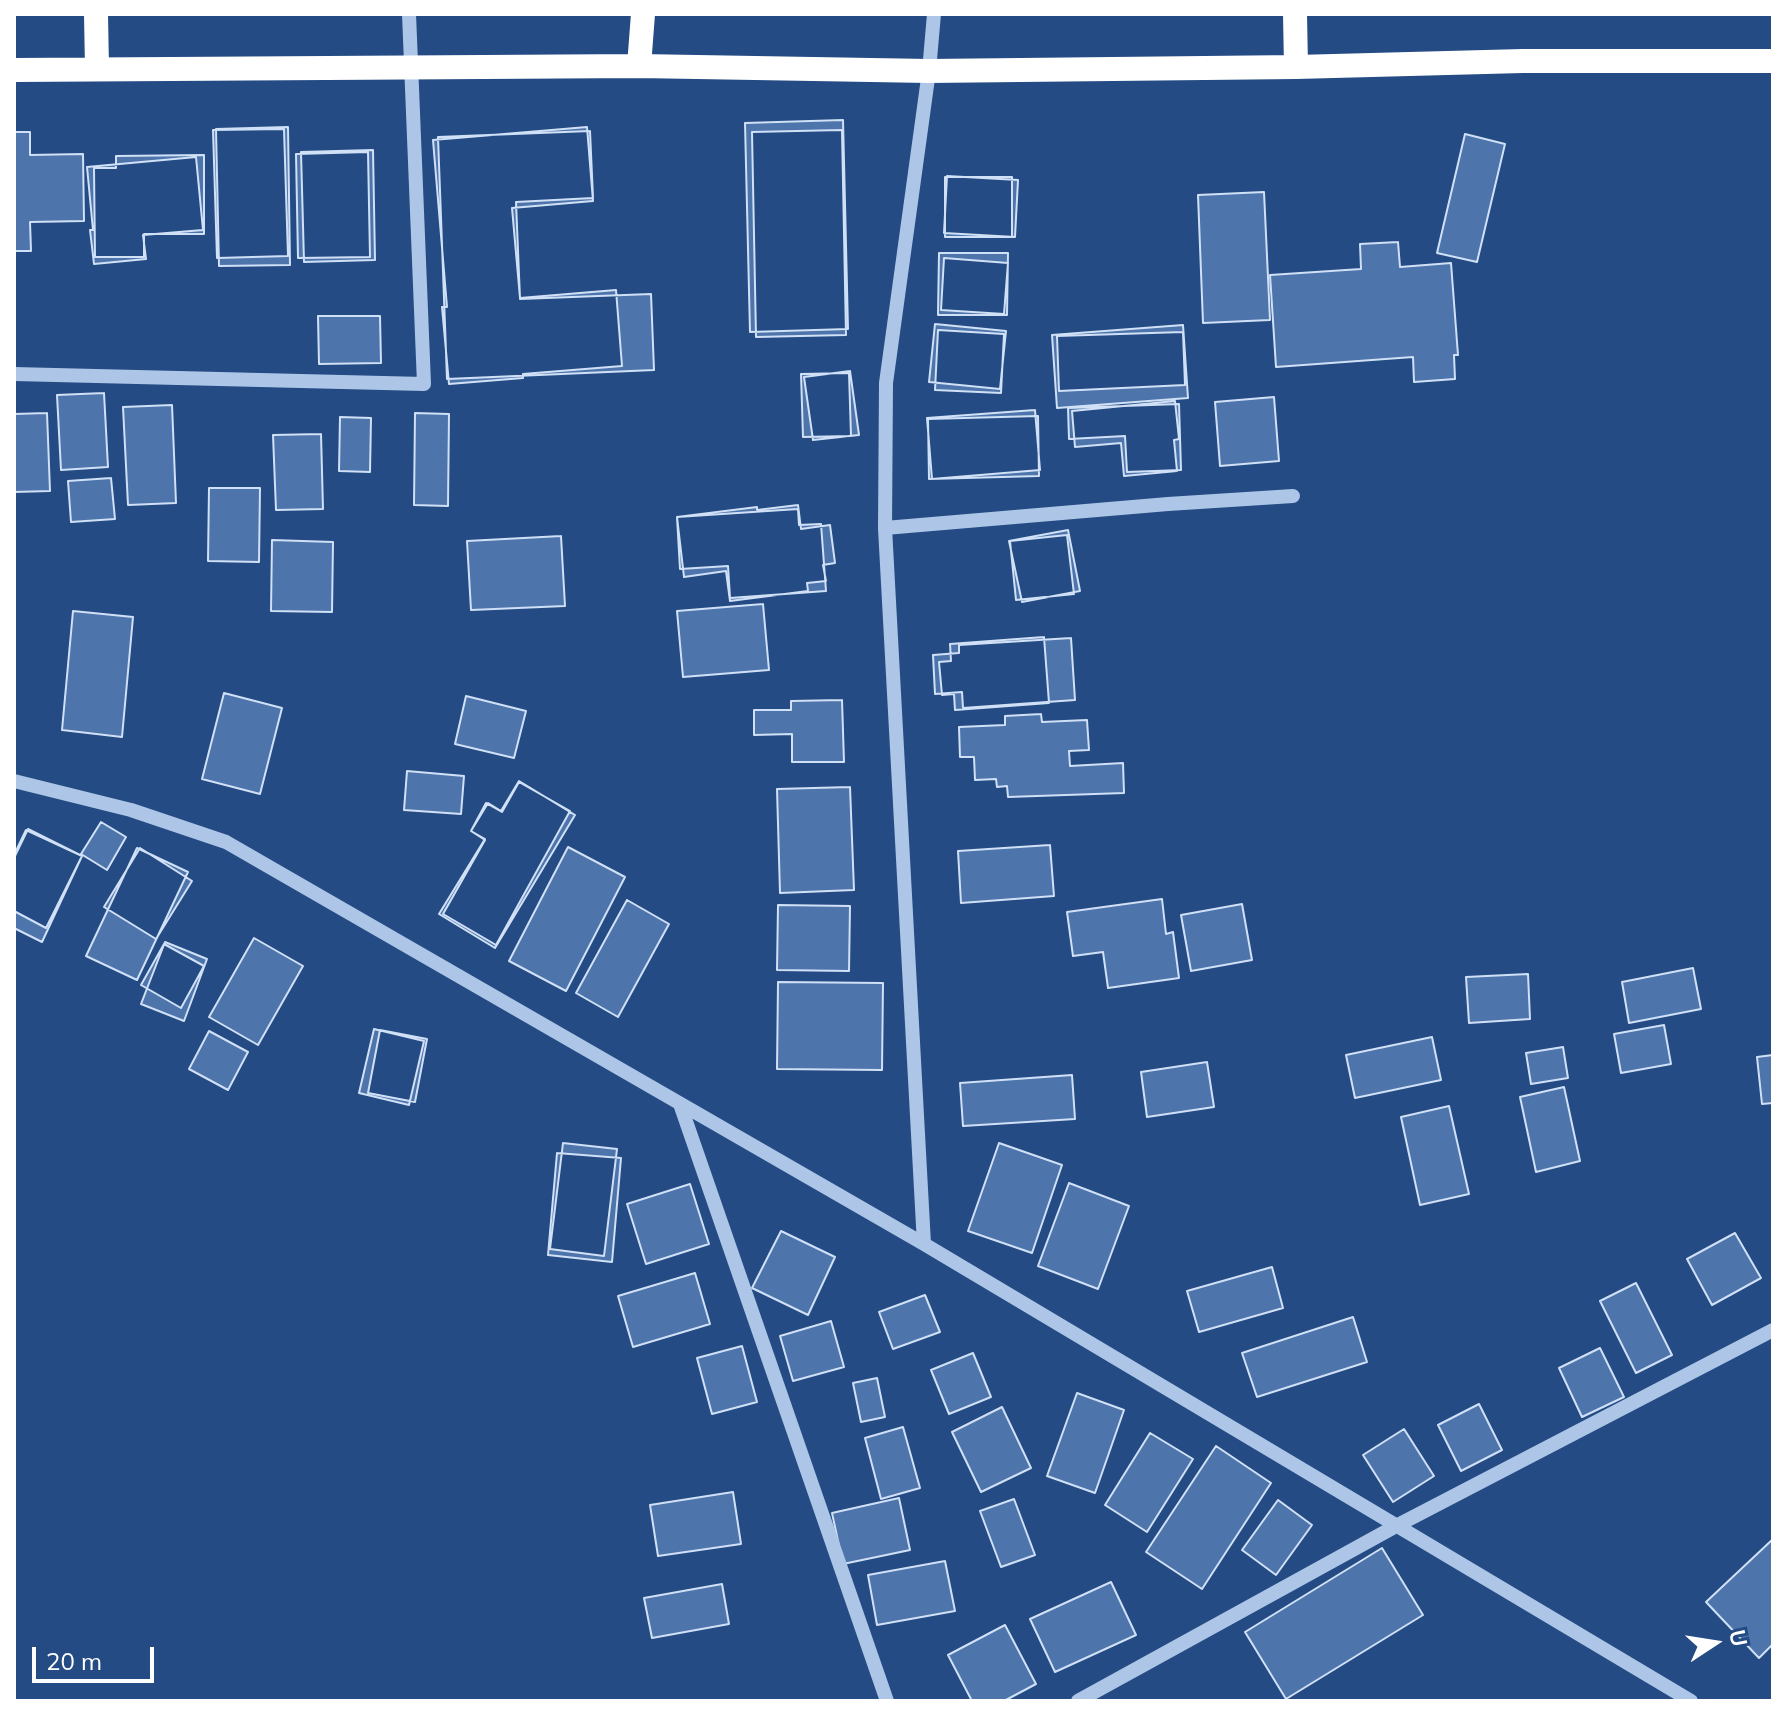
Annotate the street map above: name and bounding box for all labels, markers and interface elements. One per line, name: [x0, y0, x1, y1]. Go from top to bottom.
north arrow: [1675, 1603, 1755, 1683]
text: U: [1723, 1627, 1754, 1649]
scale bar: [36, 1631, 158, 1681]
text: 20 m: [46, 1646, 102, 1676]

